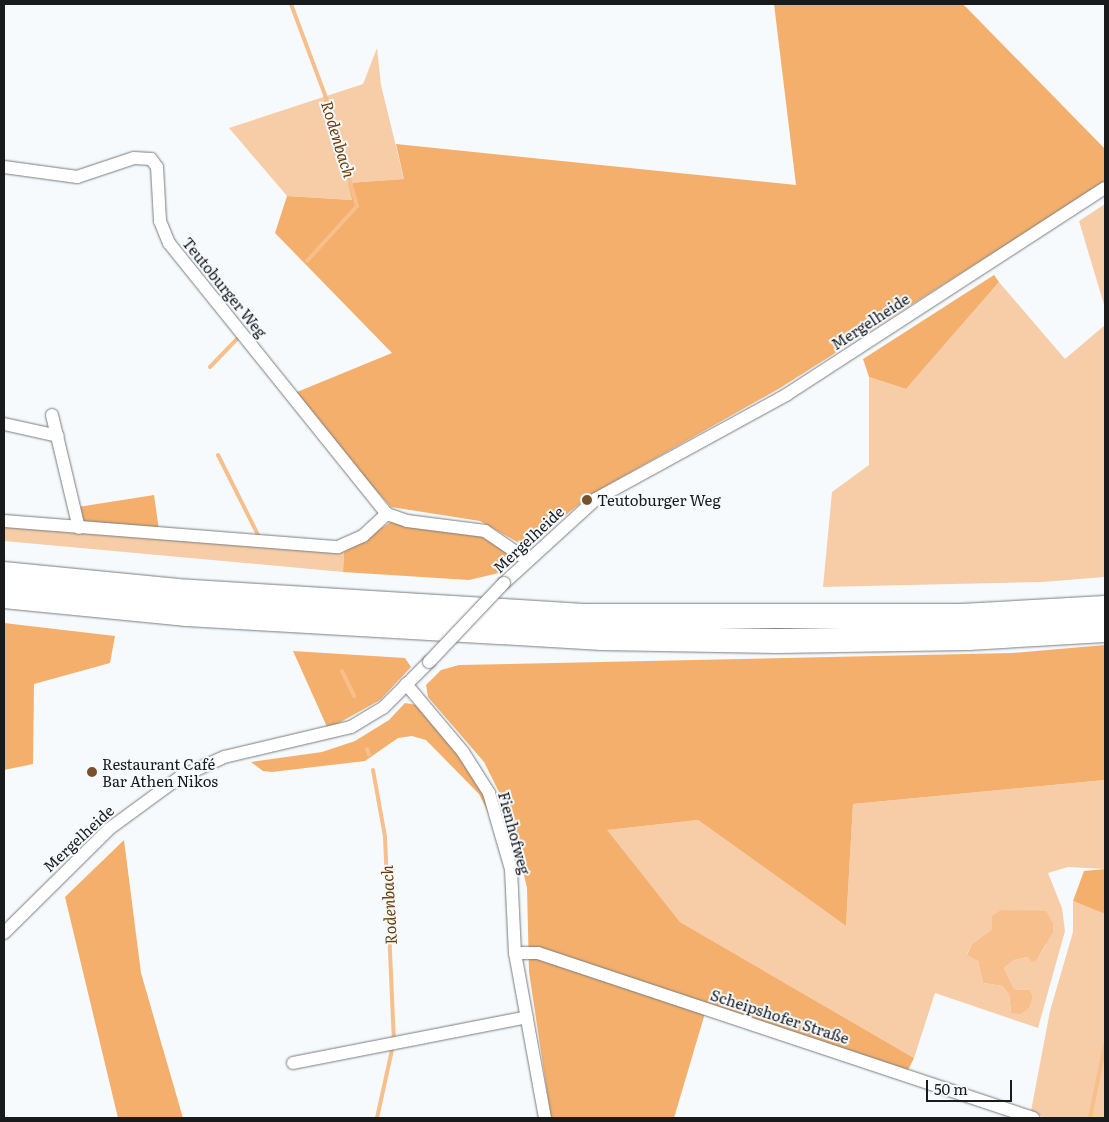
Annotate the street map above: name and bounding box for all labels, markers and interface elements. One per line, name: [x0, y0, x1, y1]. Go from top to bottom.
water label: Rodenbach: [318, 98, 360, 180]
street label: Teutoburger Weg: [179, 233, 271, 341]
street label: Mergelheide: [828, 289, 912, 353]
place label: Teutoburger Weg: [597, 491, 721, 509]
marker: Teutoburger Weg: [581, 494, 593, 506]
street label: Mergelheide: [489, 502, 567, 576]
place label: Restaurant Café Bar Athen Nikos: [102, 754, 218, 789]
marker: Restaurant Café Bar Athen Nikos: [86, 766, 98, 778]
street label: Fienhofweg: [495, 790, 535, 876]
street label: Mergelheide: [39, 801, 117, 875]
water label: Rodenbach: [376, 865, 400, 945]
street label: Scheipshofer Straße: [709, 985, 851, 1047]
scale bar: [929, 1070, 1015, 1102]
text: 50 m: [934, 1077, 968, 1100]

